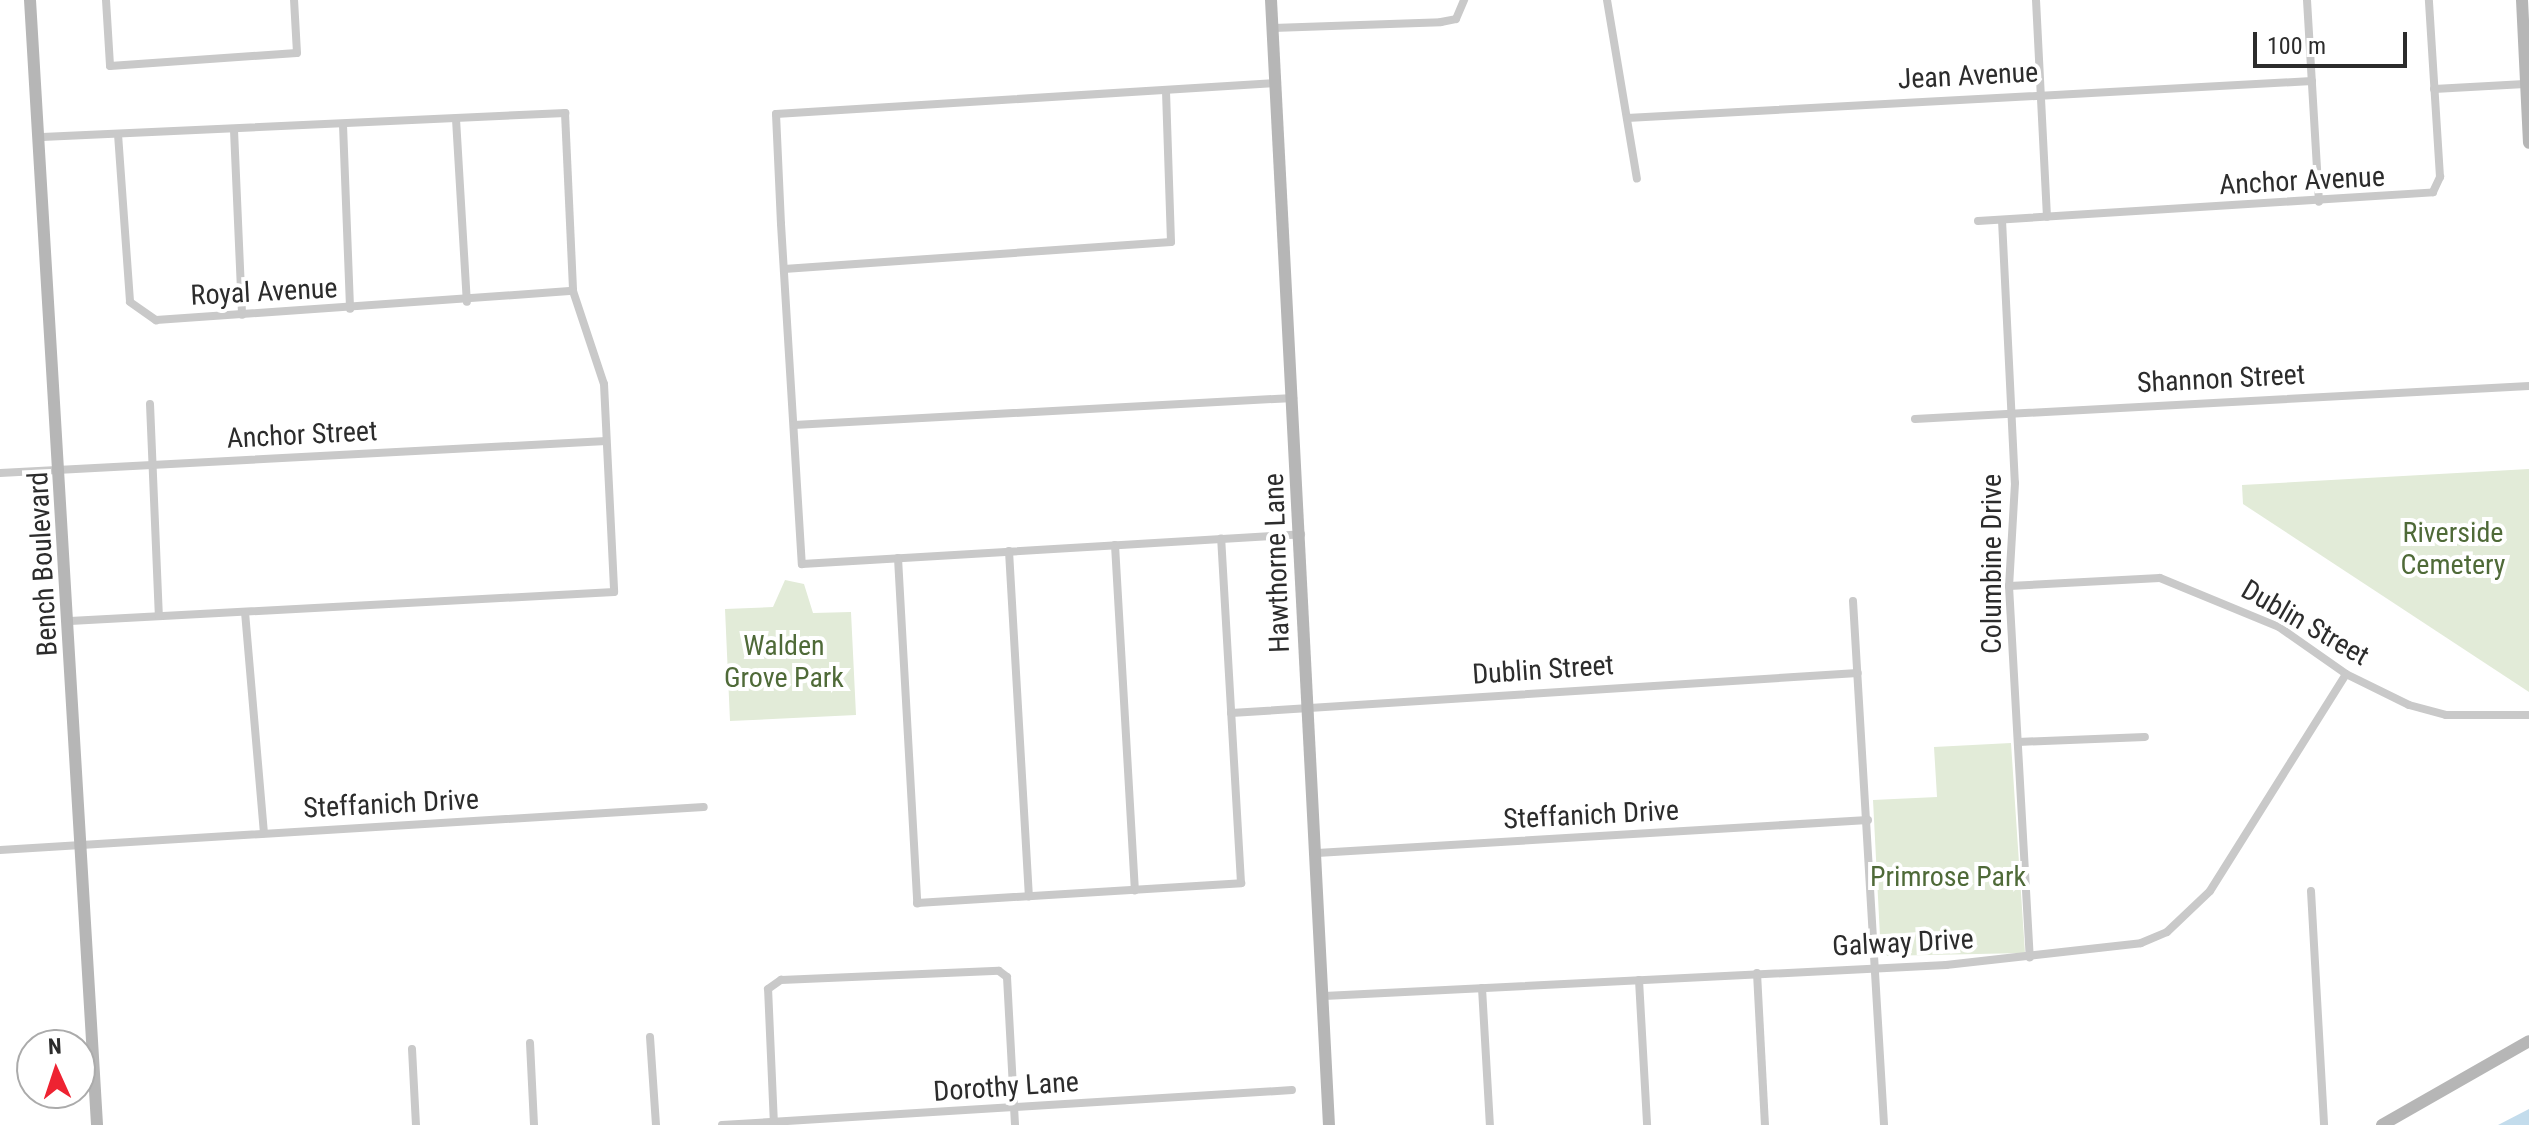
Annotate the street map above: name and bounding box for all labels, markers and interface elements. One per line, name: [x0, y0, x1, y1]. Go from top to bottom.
scale bar: [2257, 16, 2411, 66]
text: 100 m: [2267, 32, 2326, 60]
street label: Jean Avenue: [1897, 56, 2039, 96]
street label: Anchor Avenue: [2218, 160, 2386, 202]
street label: Royal Avenue: [190, 271, 338, 313]
street label: Shannon Street: [2136, 358, 2306, 400]
street label: Anchor Street: [226, 414, 378, 456]
street label: Bench Boulevard: [21, 471, 65, 657]
street label: Hawthorne Lane: [1257, 473, 1297, 653]
street label: Columbine Drive: [1975, 474, 2009, 654]
park label: Riverside Cemetery: [2400, 516, 2506, 582]
street label: Dublin Street: [2235, 573, 2375, 673]
park label: Walden Grove Park: [724, 629, 844, 695]
street label: Dublin Street: [1471, 648, 1615, 692]
street label: Steffanich Drive: [302, 783, 480, 825]
street label: Steffanich Drive: [1502, 794, 1680, 836]
park label: Primrose Park: [1870, 860, 2026, 894]
street label: Galway Drive: [1831, 923, 1975, 963]
north arrow: [16, 1029, 96, 1109]
text: N: [47, 1034, 62, 1059]
street label: Dorothy Lane: [932, 1065, 1080, 1109]

